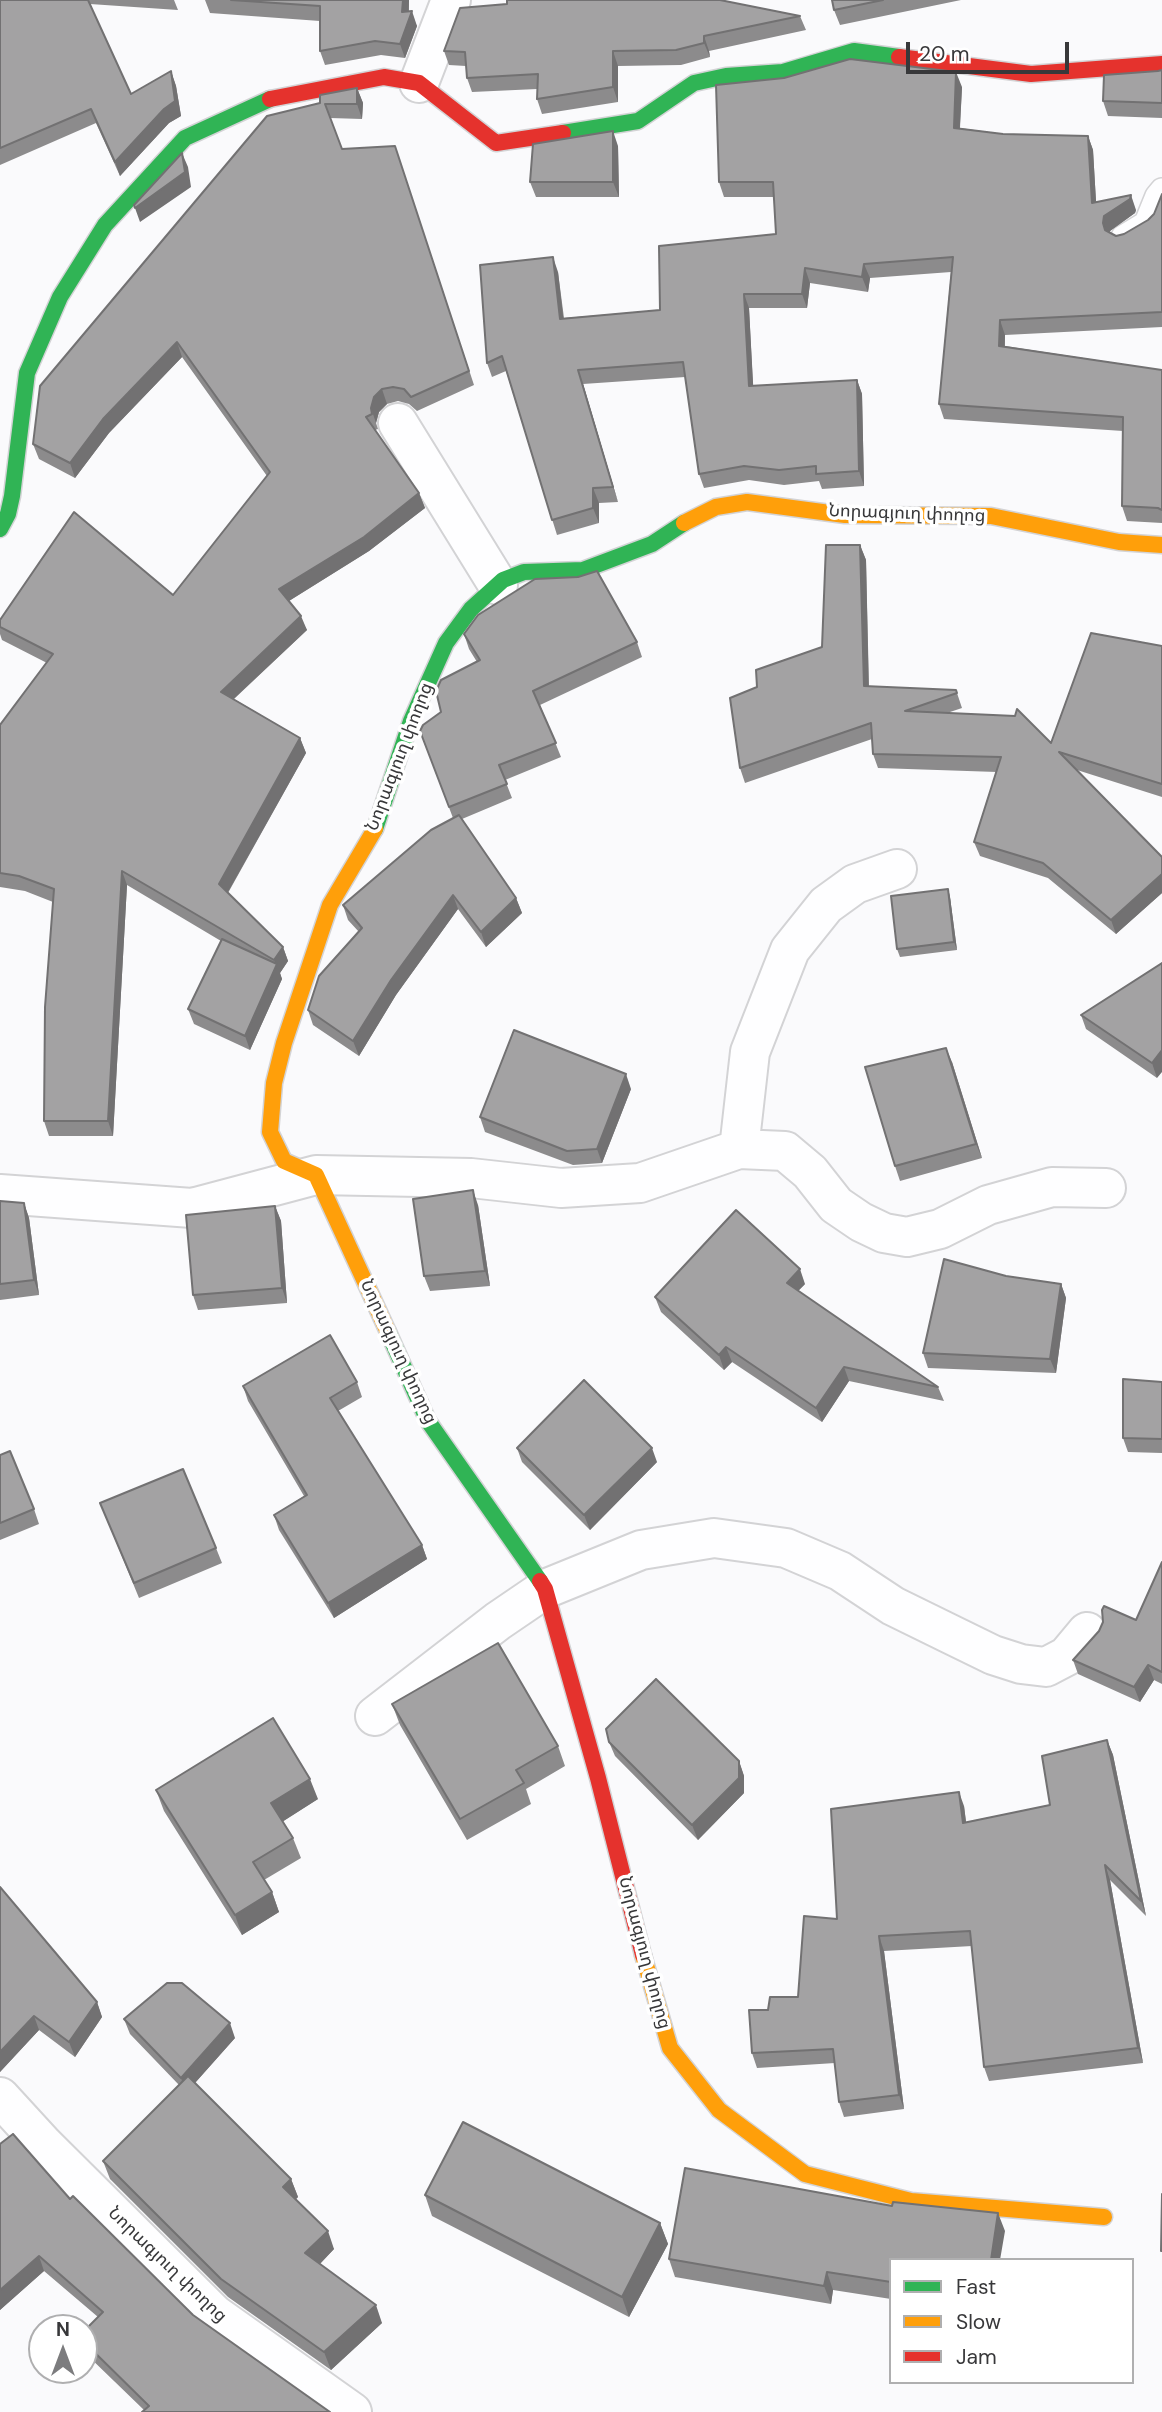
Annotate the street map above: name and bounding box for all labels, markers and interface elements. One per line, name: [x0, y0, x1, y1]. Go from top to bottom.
scale bar: [910, 28, 1073, 72]
text: 20 m: [919, 40, 970, 68]
street label: Նորագյուղ փողոց: [828, 500, 986, 528]
street label: Նորագյուղ փողոց: [362, 680, 438, 834]
street label: Նորագյուղ փողոց: [355, 1276, 441, 1428]
street label: Նորագյուղ փողոց: [613, 1874, 675, 2032]
street label: Նորագյուղ փողոց: [103, 2203, 231, 2327]
legend: [889, 2258, 1134, 2384]
text: Fast: [956, 2273, 996, 2301]
text: Slow: [956, 2308, 1001, 2336]
north arrow: [28, 2314, 98, 2384]
text: N: [56, 2317, 70, 2342]
text: Jam: [956, 2343, 997, 2371]

